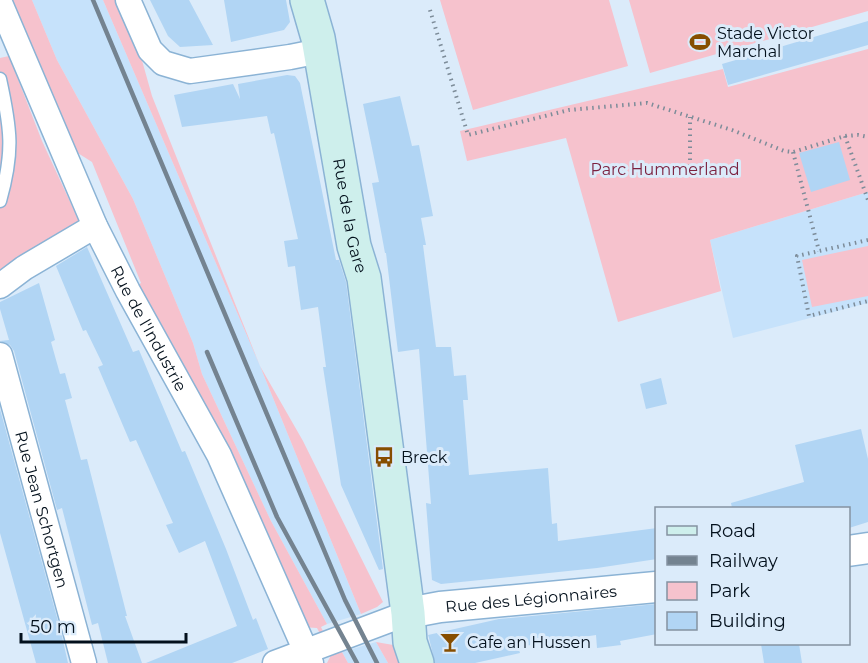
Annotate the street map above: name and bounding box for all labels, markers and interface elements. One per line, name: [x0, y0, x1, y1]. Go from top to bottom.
place label: Stade Victor Marchal: [717, 24, 814, 61]
sports icon: Stade Victor Marchal: [688, 30, 712, 54]
street label: Rue de la Gare: [329, 157, 371, 275]
park label: Parc Hummerland: [590, 160, 740, 179]
street label: Rue de l'Industrie: [107, 262, 191, 394]
street label: Rue Jean Schortgen: [12, 429, 73, 590]
bus stop icon: Breck: [372, 445, 396, 469]
place label: Breck: [401, 448, 448, 467]
legend: [655, 507, 850, 645]
text: Road: [709, 520, 756, 542]
text: Railway: [709, 550, 778, 572]
text: Park: [709, 580, 750, 602]
street label: Rue des Légionnaires: [444, 581, 618, 616]
scale bar: [21, 606, 186, 644]
text: Building: [709, 610, 786, 632]
text: 50 m: [30, 616, 76, 638]
bar icon: Cafe an Hussen: [438, 630, 462, 654]
place label: Cafe an Hussen: [467, 633, 591, 652]

